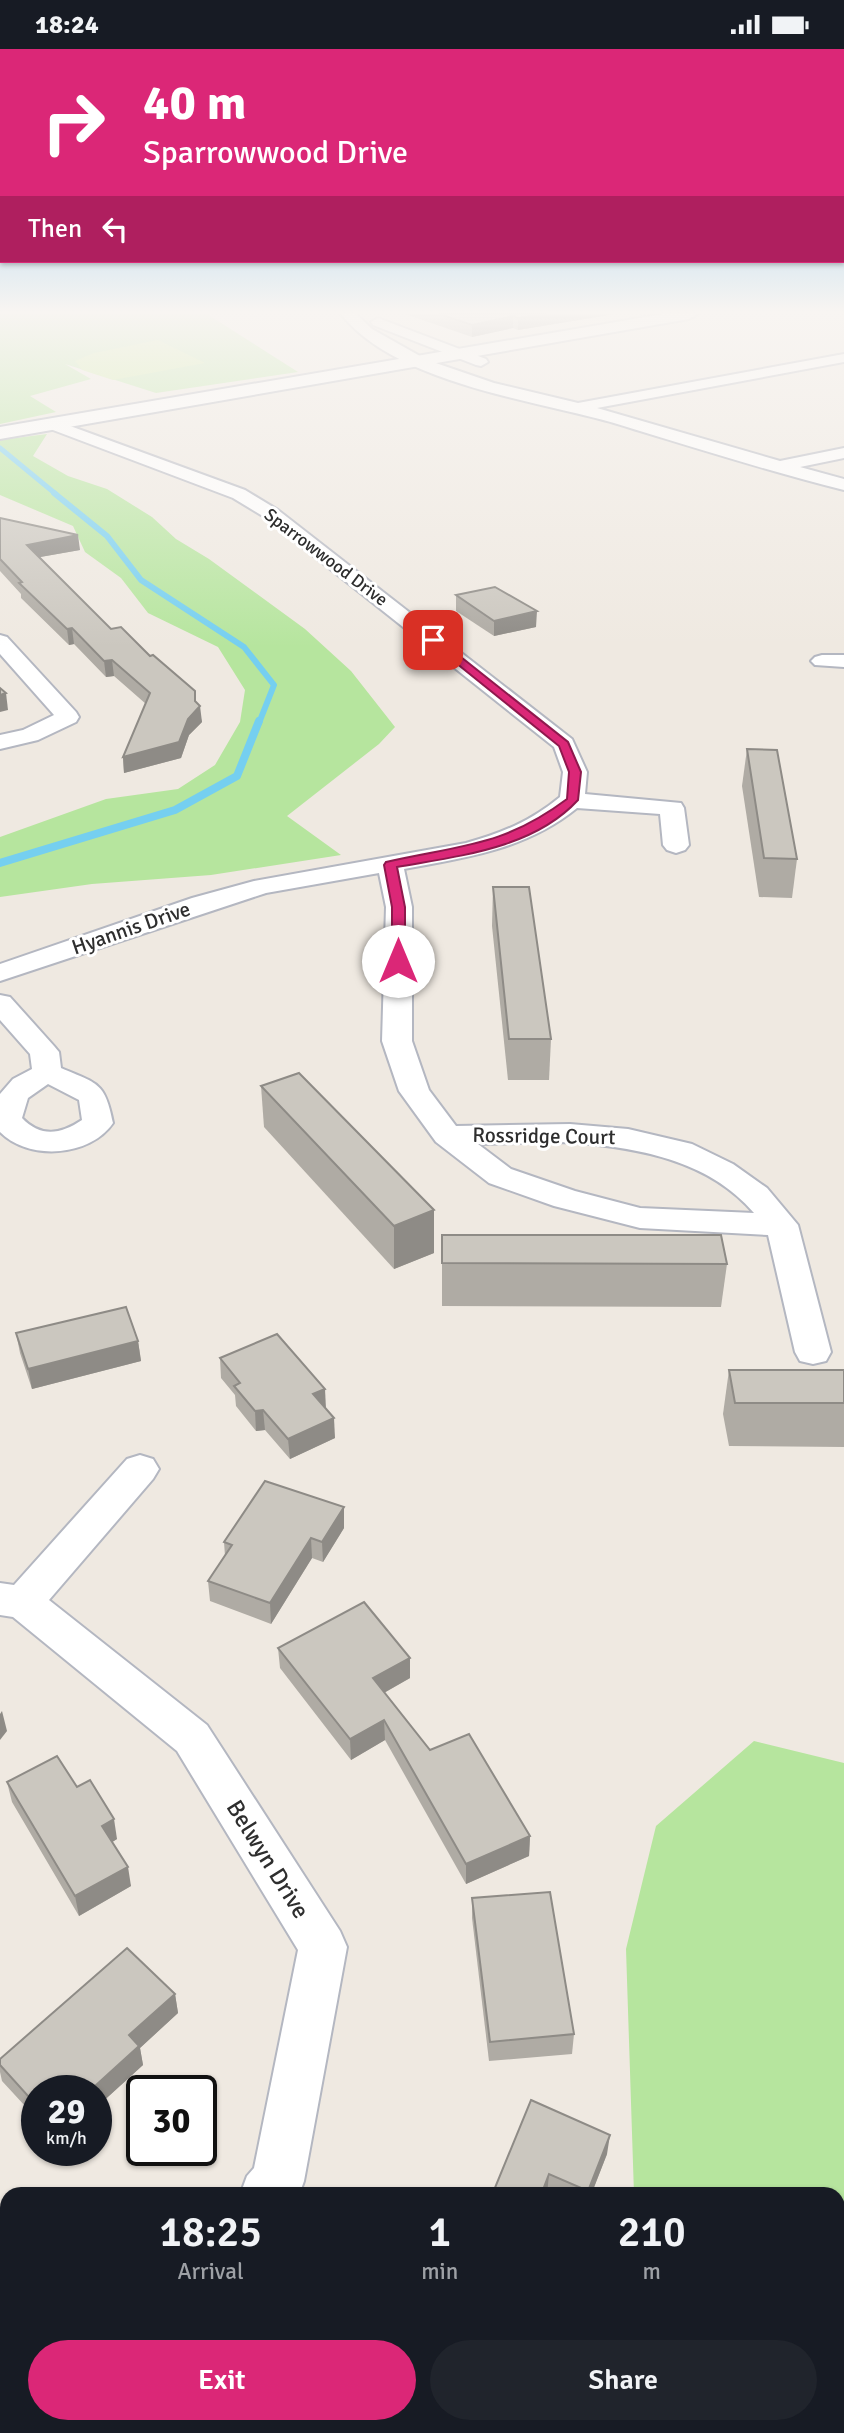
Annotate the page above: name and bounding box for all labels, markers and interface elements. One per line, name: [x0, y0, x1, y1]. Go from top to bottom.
text: 18:24: [35, 9, 99, 41]
text: 40 m: [143, 73, 246, 133]
icon: right: [28, 77, 119, 168]
text: Sparrowwood Drive: [143, 133, 408, 172]
icon: left: [96, 210, 134, 248]
text: Then: [28, 213, 82, 245]
street label: Sparrowwood Drive: [260, 503, 392, 611]
pin: [403, 610, 463, 670]
icon: arrive: [414, 621, 452, 659]
street label: Hyannis Drive: [68, 896, 194, 960]
position arrow: [361, 924, 435, 998]
street label: Rossridge Court: [472, 1122, 616, 1150]
street label: Belwyn Drive: [220, 1794, 316, 1924]
speed limit sign: 30: [126, 2075, 217, 2166]
text: 29: [48, 2090, 85, 2133]
text: km/h: [46, 2127, 87, 2149]
text: 18:25: [159, 2207, 262, 2258]
text: 1: [428, 2207, 451, 2258]
text: 210: [618, 2207, 686, 2258]
text: Arrival: [177, 2257, 244, 2286]
text: min: [421, 2257, 458, 2286]
text: m: [642, 2257, 661, 2286]
button: Exit: [28, 2340, 416, 2420]
button: Share: [430, 2340, 817, 2420]

